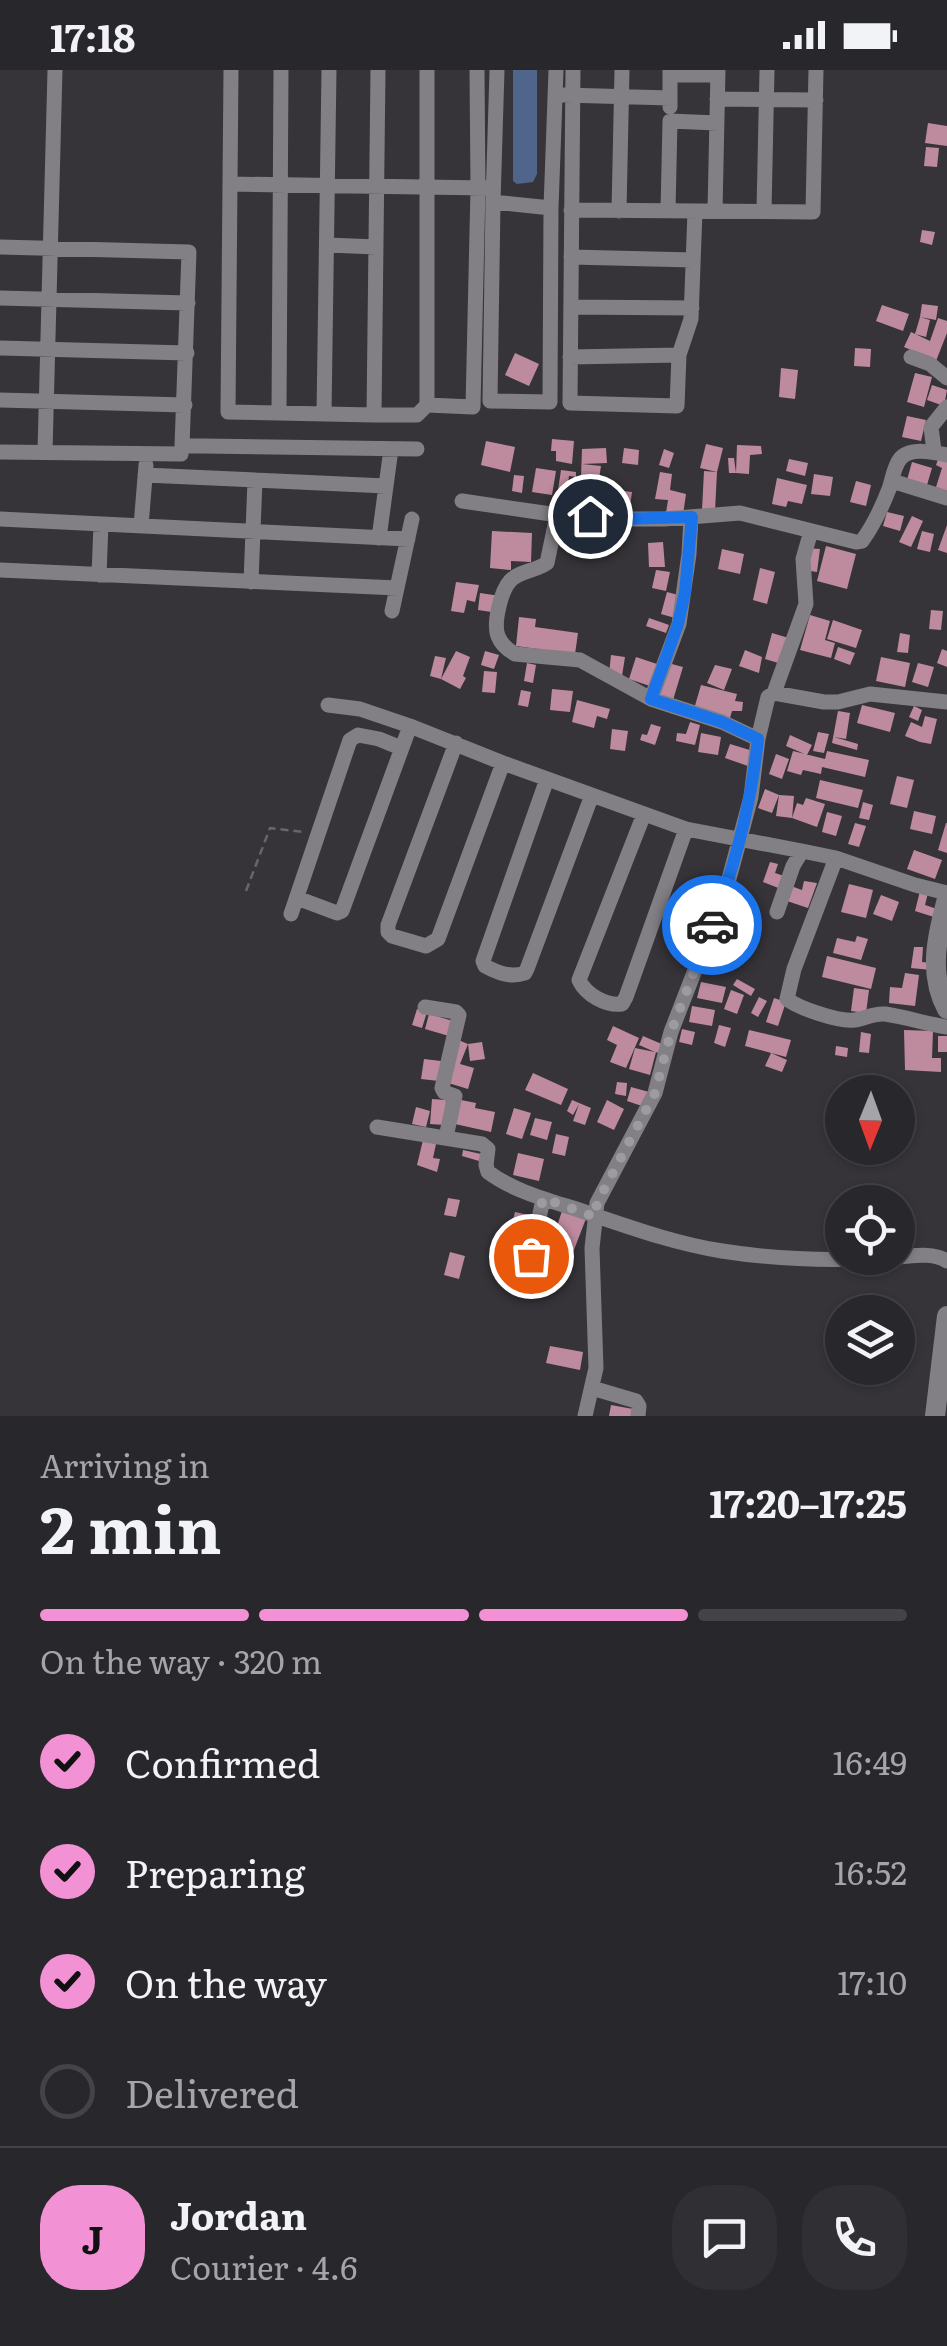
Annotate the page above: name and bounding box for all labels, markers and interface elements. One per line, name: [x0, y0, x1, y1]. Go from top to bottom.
text: 17:18: [50, 7, 135, 64]
pin: [548, 474, 633, 559]
icon: home: [563, 489, 618, 544]
courier: [662, 875, 762, 975]
icon: car: [685, 898, 740, 953]
north arrow: [825, 1075, 915, 1165]
map controls: [825, 1075, 915, 1385]
button: locate: [825, 1185, 915, 1275]
pin: [489, 1214, 574, 1299]
icon: bag: [504, 1229, 559, 1284]
button: layers: [825, 1295, 915, 1385]
text: Arriving in: [40, 1440, 210, 1488]
text: 17:20–17:25: [709, 1473, 907, 1530]
text: 2 min: [40, 1477, 222, 1574]
text: On the way · 320 m: [40, 1636, 322, 1684]
text: Confirmed: [125, 1733, 320, 1790]
icon: check: [40, 1734, 95, 1789]
text: 16:49: [832, 1737, 907, 1785]
text: Preparing: [125, 1843, 305, 1900]
icon: check: [40, 1844, 95, 1899]
text: 16:52: [834, 1847, 907, 1895]
text: On the way: [125, 1953, 327, 2010]
icon: check: [40, 1954, 95, 2009]
text: 17:10: [837, 1957, 907, 2005]
text: Delivered: [125, 2063, 299, 2120]
text: Jordan: [170, 2185, 307, 2242]
button: chat: [672, 2185, 777, 2290]
button: phone: [802, 2185, 907, 2290]
text: J: [82, 2209, 103, 2266]
text: Courier · 4.6: [170, 2242, 357, 2290]

